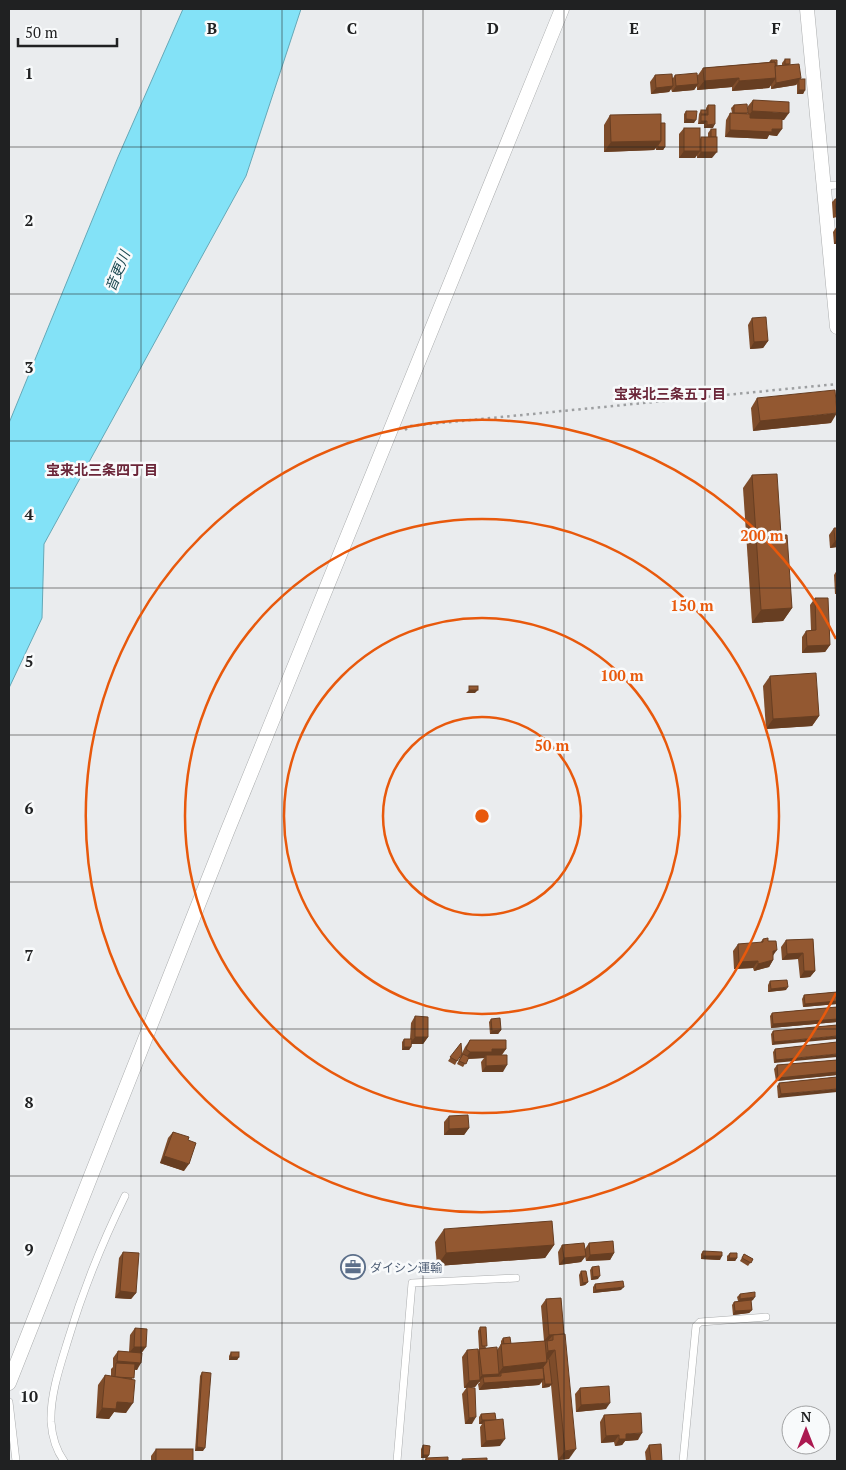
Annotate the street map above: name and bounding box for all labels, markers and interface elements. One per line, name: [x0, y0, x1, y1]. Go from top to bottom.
scale bar: [18, 15, 116, 47]
text: B: [207, 17, 217, 39]
text: C: [347, 17, 357, 39]
text: D: [487, 17, 499, 39]
text: E: [629, 17, 639, 39]
text: F: [771, 17, 781, 39]
text: 50 m: [25, 22, 58, 42]
text: 1: [24, 62, 34, 84]
text: 2: [24, 209, 34, 231]
water label: 音更川: [100, 246, 134, 294]
text: 3: [24, 356, 34, 378]
district label: 宝来北三条五丁目: [614, 384, 726, 403]
district label: 宝来北三条四丁目: [46, 460, 158, 479]
text: 4: [24, 503, 34, 525]
text: 200 m: [740, 525, 784, 545]
text: 150 m: [670, 595, 714, 615]
text: 5: [24, 650, 34, 672]
text: 100 m: [600, 665, 644, 685]
text: 50 m: [535, 735, 570, 755]
text: 6: [24, 797, 34, 819]
centre of rings: [473, 807, 491, 825]
text: 7: [24, 944, 34, 966]
text: 8: [24, 1091, 34, 1113]
text: 9: [24, 1238, 34, 1260]
office icon: ダイシン運輸: [340, 1254, 366, 1280]
place label: ダイシン運輸: [370, 1260, 442, 1275]
text: 10: [20, 1385, 38, 1407]
north arrow: [781, 1405, 831, 1455]
text: N: [801, 1407, 812, 1426]

